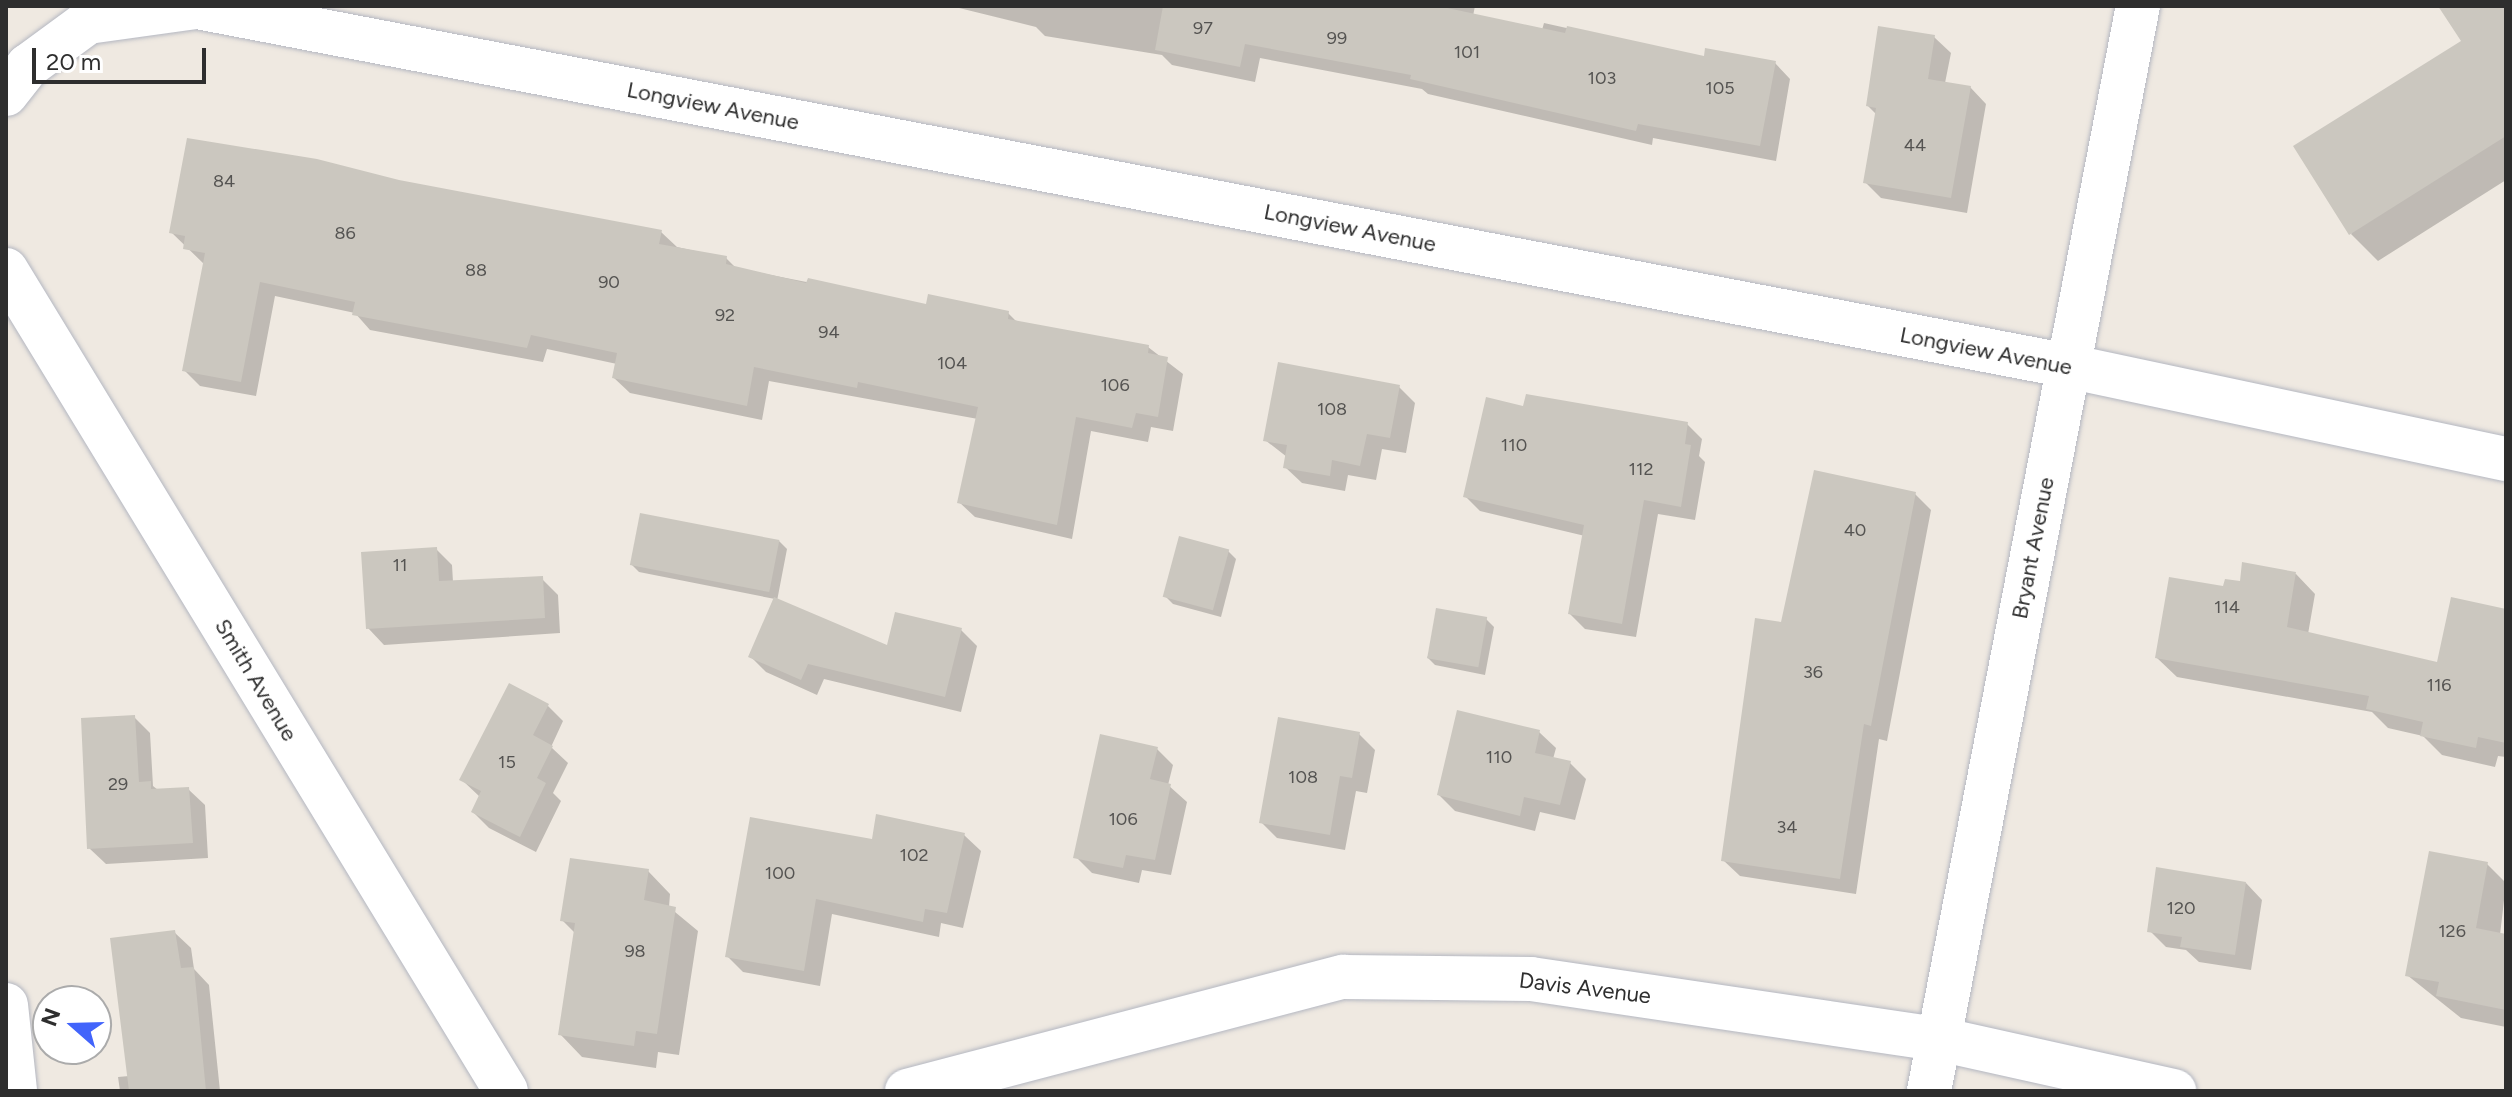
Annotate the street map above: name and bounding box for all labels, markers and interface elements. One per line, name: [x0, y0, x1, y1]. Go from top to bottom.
house number: 97: [1193, 17, 1213, 39]
house number: 99: [1327, 27, 1347, 49]
scale bar: [36, 32, 210, 82]
house number: 101: [1454, 41, 1480, 63]
text: 20 m: [46, 47, 101, 76]
house number: 103: [1588, 67, 1616, 89]
street label: Longview Avenue: [625, 76, 801, 136]
house number: 105: [1705, 77, 1735, 99]
house number: 44: [1904, 134, 1926, 156]
house number: 84: [213, 170, 235, 192]
street label: Longview Avenue: [1262, 198, 1438, 258]
house number: 86: [334, 222, 356, 244]
house number: 88: [465, 259, 487, 281]
house number: 90: [598, 271, 620, 293]
house number: 92: [715, 304, 735, 326]
house number: 94: [818, 321, 840, 343]
street label: Longview Avenue: [1898, 321, 2074, 381]
house number: 104: [937, 352, 967, 374]
house number: 106: [1100, 374, 1130, 396]
house number: 108: [1317, 398, 1347, 420]
house number: 110: [1501, 434, 1527, 456]
house number: 112: [1629, 458, 1653, 480]
street label: Bryant Avenue: [2006, 475, 2060, 621]
house number: 40: [1844, 519, 1866, 541]
house number: 11: [393, 554, 407, 576]
house number: 114: [2214, 596, 2240, 618]
street label: Smith Avenue: [209, 614, 303, 746]
house number: 36: [1803, 661, 1823, 683]
house number: 116: [2426, 674, 2452, 696]
house number: 110: [1486, 746, 1512, 768]
house number: 15: [498, 751, 516, 773]
house number: 108: [1288, 766, 1318, 788]
house number: 29: [108, 773, 128, 795]
house number: 106: [1108, 808, 1138, 830]
house number: 34: [1777, 816, 1797, 838]
house number: 102: [899, 844, 929, 866]
house number: 100: [765, 862, 795, 884]
house number: 120: [2166, 897, 2196, 919]
house number: 126: [2438, 920, 2466, 942]
house number: 98: [624, 940, 646, 962]
street label: Davis Avenue: [1517, 967, 1653, 1009]
north arrow: [32, 985, 112, 1065]
text: N: [35, 1005, 66, 1030]

